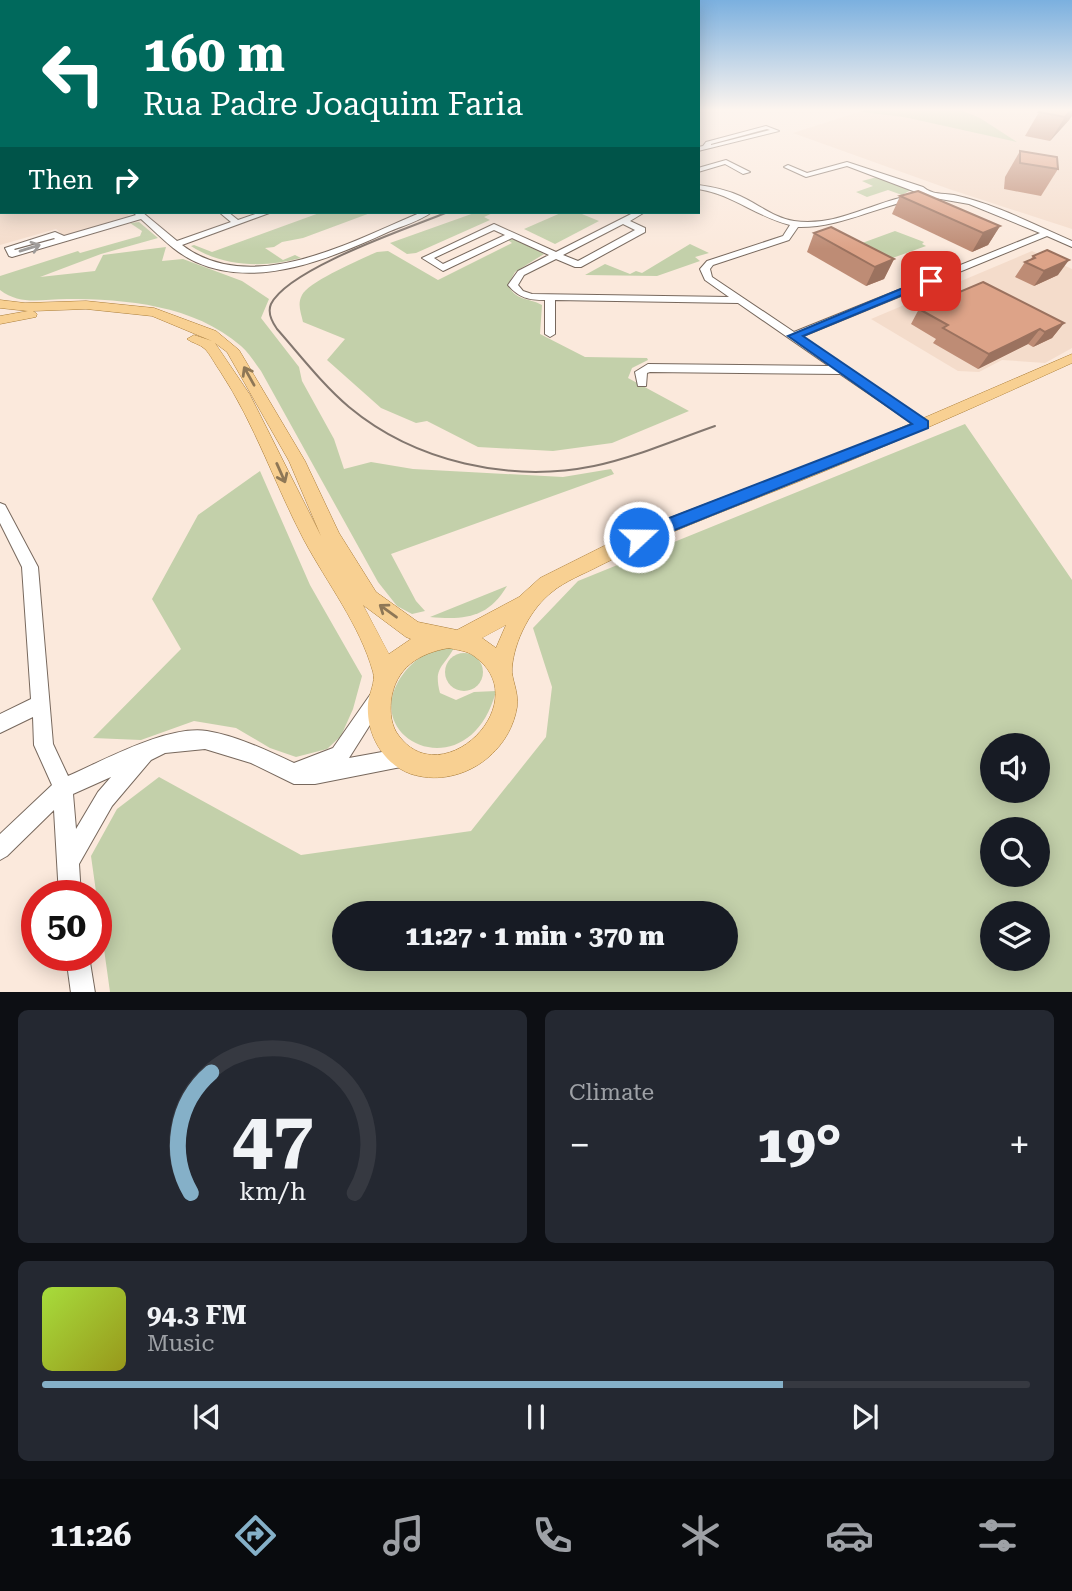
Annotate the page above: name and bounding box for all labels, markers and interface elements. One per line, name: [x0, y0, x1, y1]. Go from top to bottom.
text: 160 m: [143, 26, 285, 83]
icon: left: [28, 28, 119, 119]
text: Rua Padre Joaquim Faria: [143, 85, 523, 123]
icon: right: [107, 161, 145, 199]
text: Then: [28, 165, 93, 195]
one-way arrow: [19, 241, 41, 254]
pin: [901, 251, 961, 311]
icon: arrive: [912, 262, 950, 300]
one-way arrow: [241, 366, 255, 386]
one-way arrow: [275, 461, 288, 483]
position arrow: [602, 500, 676, 574]
one-way arrow: [379, 604, 398, 619]
map controls: [980, 733, 1050, 971]
button: sound: [980, 733, 1050, 803]
button: search: [980, 817, 1050, 887]
speed limit sign: 50: [21, 880, 112, 971]
button: layers: [980, 901, 1050, 971]
text: 11:27 · 1 min · 370 m: [405, 921, 665, 951]
text: Climate: [569, 1079, 654, 1106]
text: 47: [232, 1096, 313, 1181]
text: 19°: [757, 1114, 842, 1175]
text: −: [569, 1123, 590, 1167]
text: +: [1009, 1123, 1030, 1167]
text: km/h: [239, 1176, 306, 1205]
text: 94.3 FM: [147, 1300, 247, 1330]
text: Music: [147, 1330, 214, 1357]
icon: previous: [188, 1398, 226, 1436]
icon: pause: [517, 1398, 555, 1436]
icon: next: [846, 1398, 884, 1436]
icon: directions: [231, 1511, 280, 1560]
icon: music: [379, 1511, 428, 1560]
icon: phone: [528, 1511, 577, 1560]
icon: climate: [676, 1511, 725, 1560]
icon: car: [825, 1511, 874, 1560]
icon: filters: [973, 1511, 1022, 1560]
text: 11:26: [50, 1516, 131, 1554]

